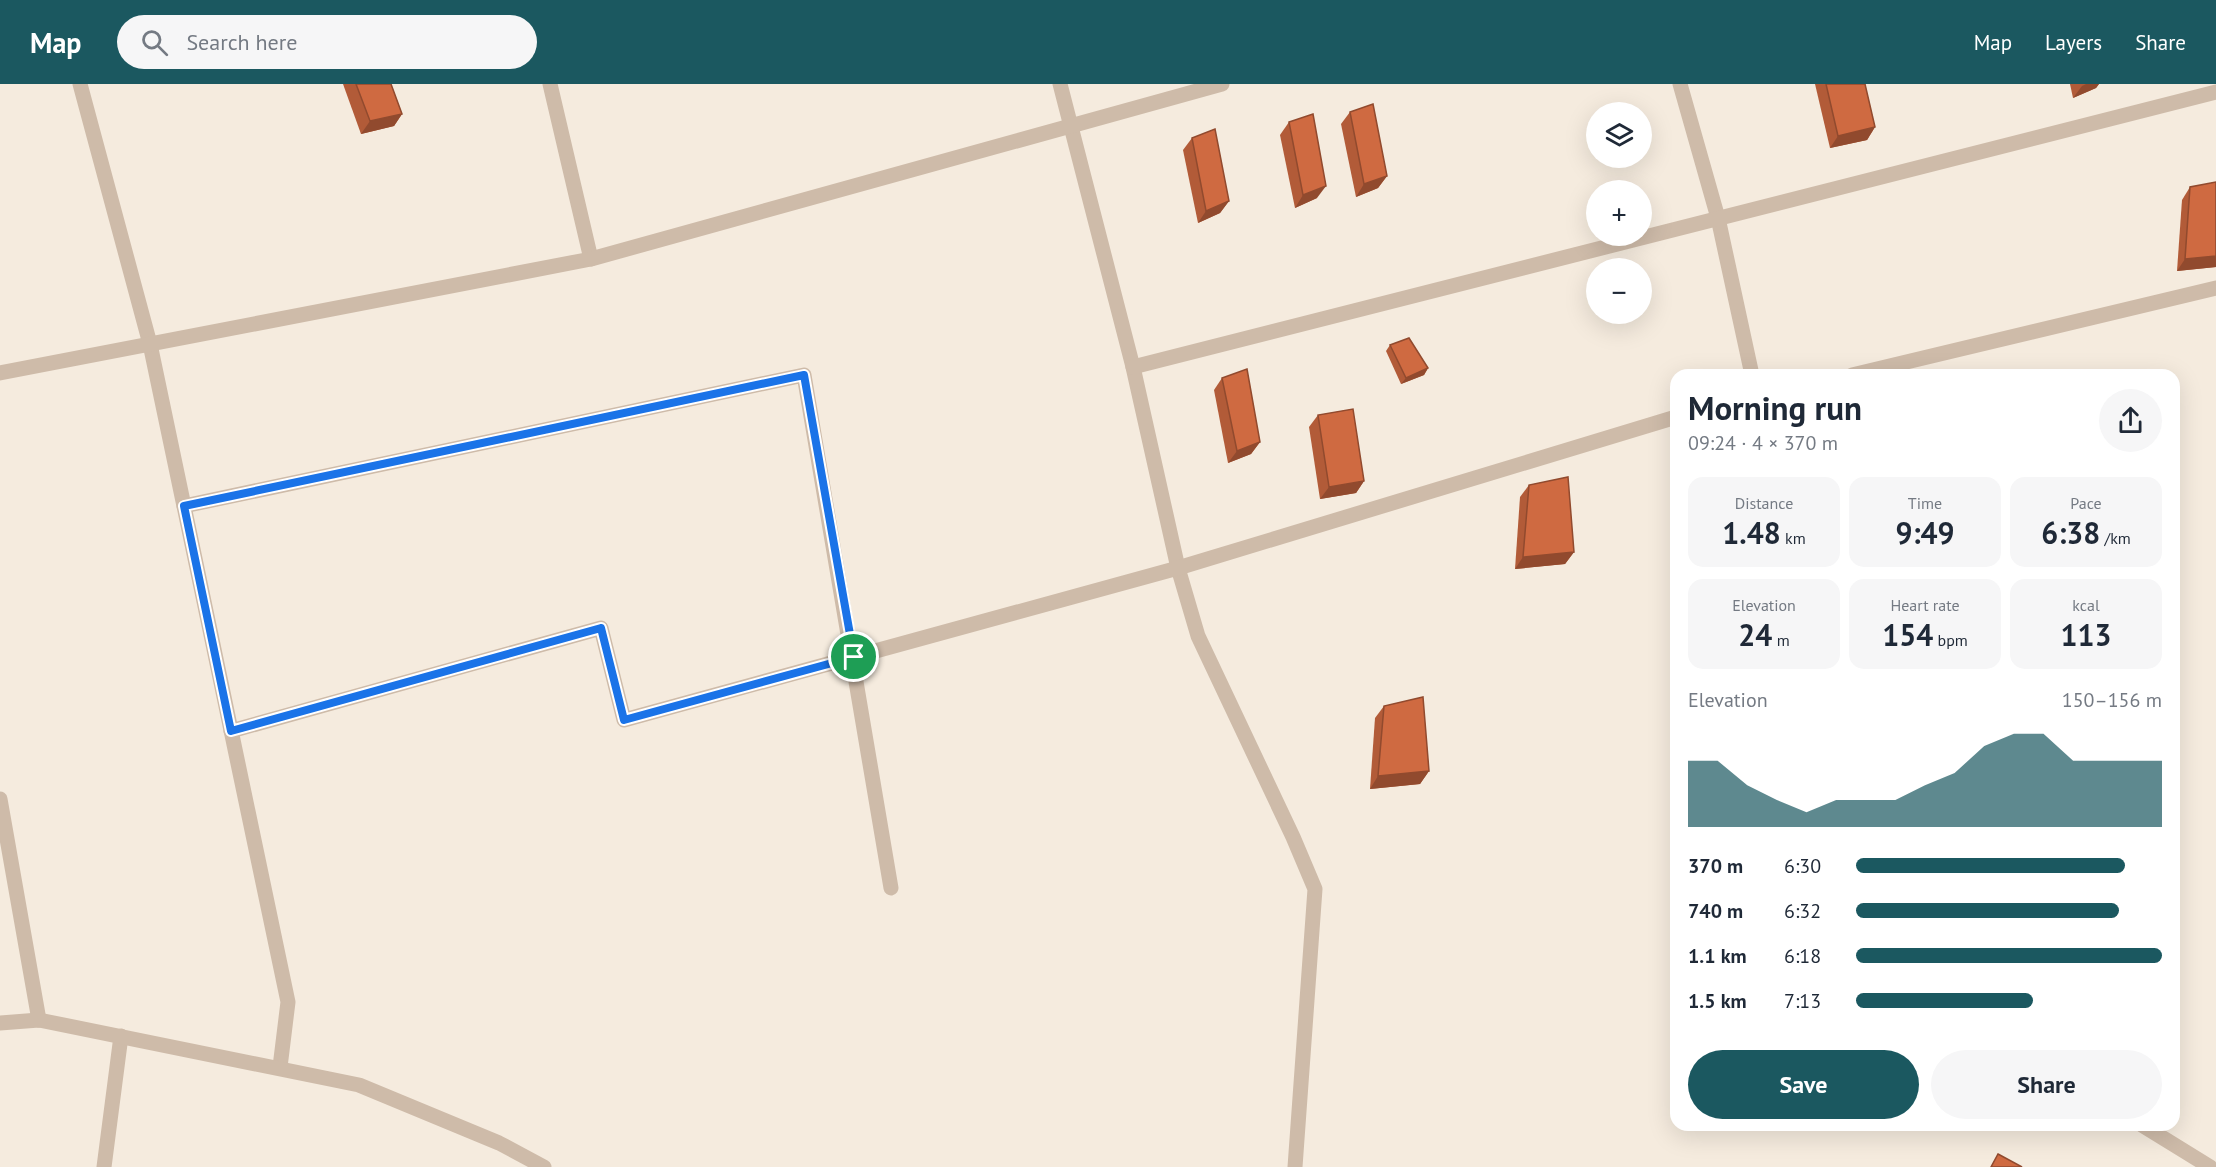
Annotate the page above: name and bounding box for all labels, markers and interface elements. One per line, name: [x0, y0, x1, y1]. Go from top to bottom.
search box: [117, 15, 537, 69]
text: Map: [30, 24, 81, 61]
icon: search: [138, 26, 171, 59]
text: Search here: [186, 28, 297, 56]
text: Map: [1974, 29, 2012, 56]
text: Layers: [2045, 29, 2102, 56]
text: Share: [2135, 29, 2186, 56]
map controls: [1586, 102, 1652, 324]
button: layers: [1586, 102, 1652, 168]
button: +: [1586, 180, 1652, 246]
button: −: [1586, 258, 1652, 324]
text: Morning run: [1688, 386, 1862, 429]
button: share: [2099, 389, 2162, 452]
text: 09:24 · 4 × 370 m: [1688, 430, 1838, 456]
text: Distance: [1735, 493, 1793, 513]
text: Time: [1908, 493, 1942, 513]
text: Pace: [2070, 493, 2102, 513]
text: 1.48: [1722, 513, 1781, 552]
text: 9:49: [1895, 513, 1955, 552]
text: 6:38: [2041, 513, 2100, 552]
text: km: [1781, 528, 1806, 548]
text: /km: [2100, 528, 2131, 548]
text: Elevation: [1732, 595, 1796, 615]
text: Heart rate: [1890, 595, 1960, 615]
text: kcal: [2072, 595, 2100, 615]
text: 24: [1738, 615, 1772, 654]
text: 154: [1882, 615, 1933, 654]
text: 113: [2060, 615, 2112, 654]
text: m: [1772, 630, 1790, 650]
text: bpm: [1933, 630, 1968, 650]
pin: [828, 631, 879, 682]
icon: arrive: [837, 640, 870, 673]
text: Elevation: [1688, 687, 1768, 713]
text: 150–156 m: [2062, 687, 2162, 713]
text: 370 m: [1688, 853, 1743, 879]
text: 6:30: [1784, 853, 1821, 879]
text: 740 m: [1688, 898, 1743, 924]
text: 6:32: [1784, 898, 1821, 924]
text: 1.1 km: [1688, 943, 1747, 969]
text: 6:18: [1784, 943, 1821, 969]
text: 1.5 km: [1688, 988, 1747, 1014]
text: 7:13: [1784, 988, 1821, 1014]
button: Save: [1688, 1050, 1919, 1119]
button: Share: [1931, 1050, 2162, 1119]

